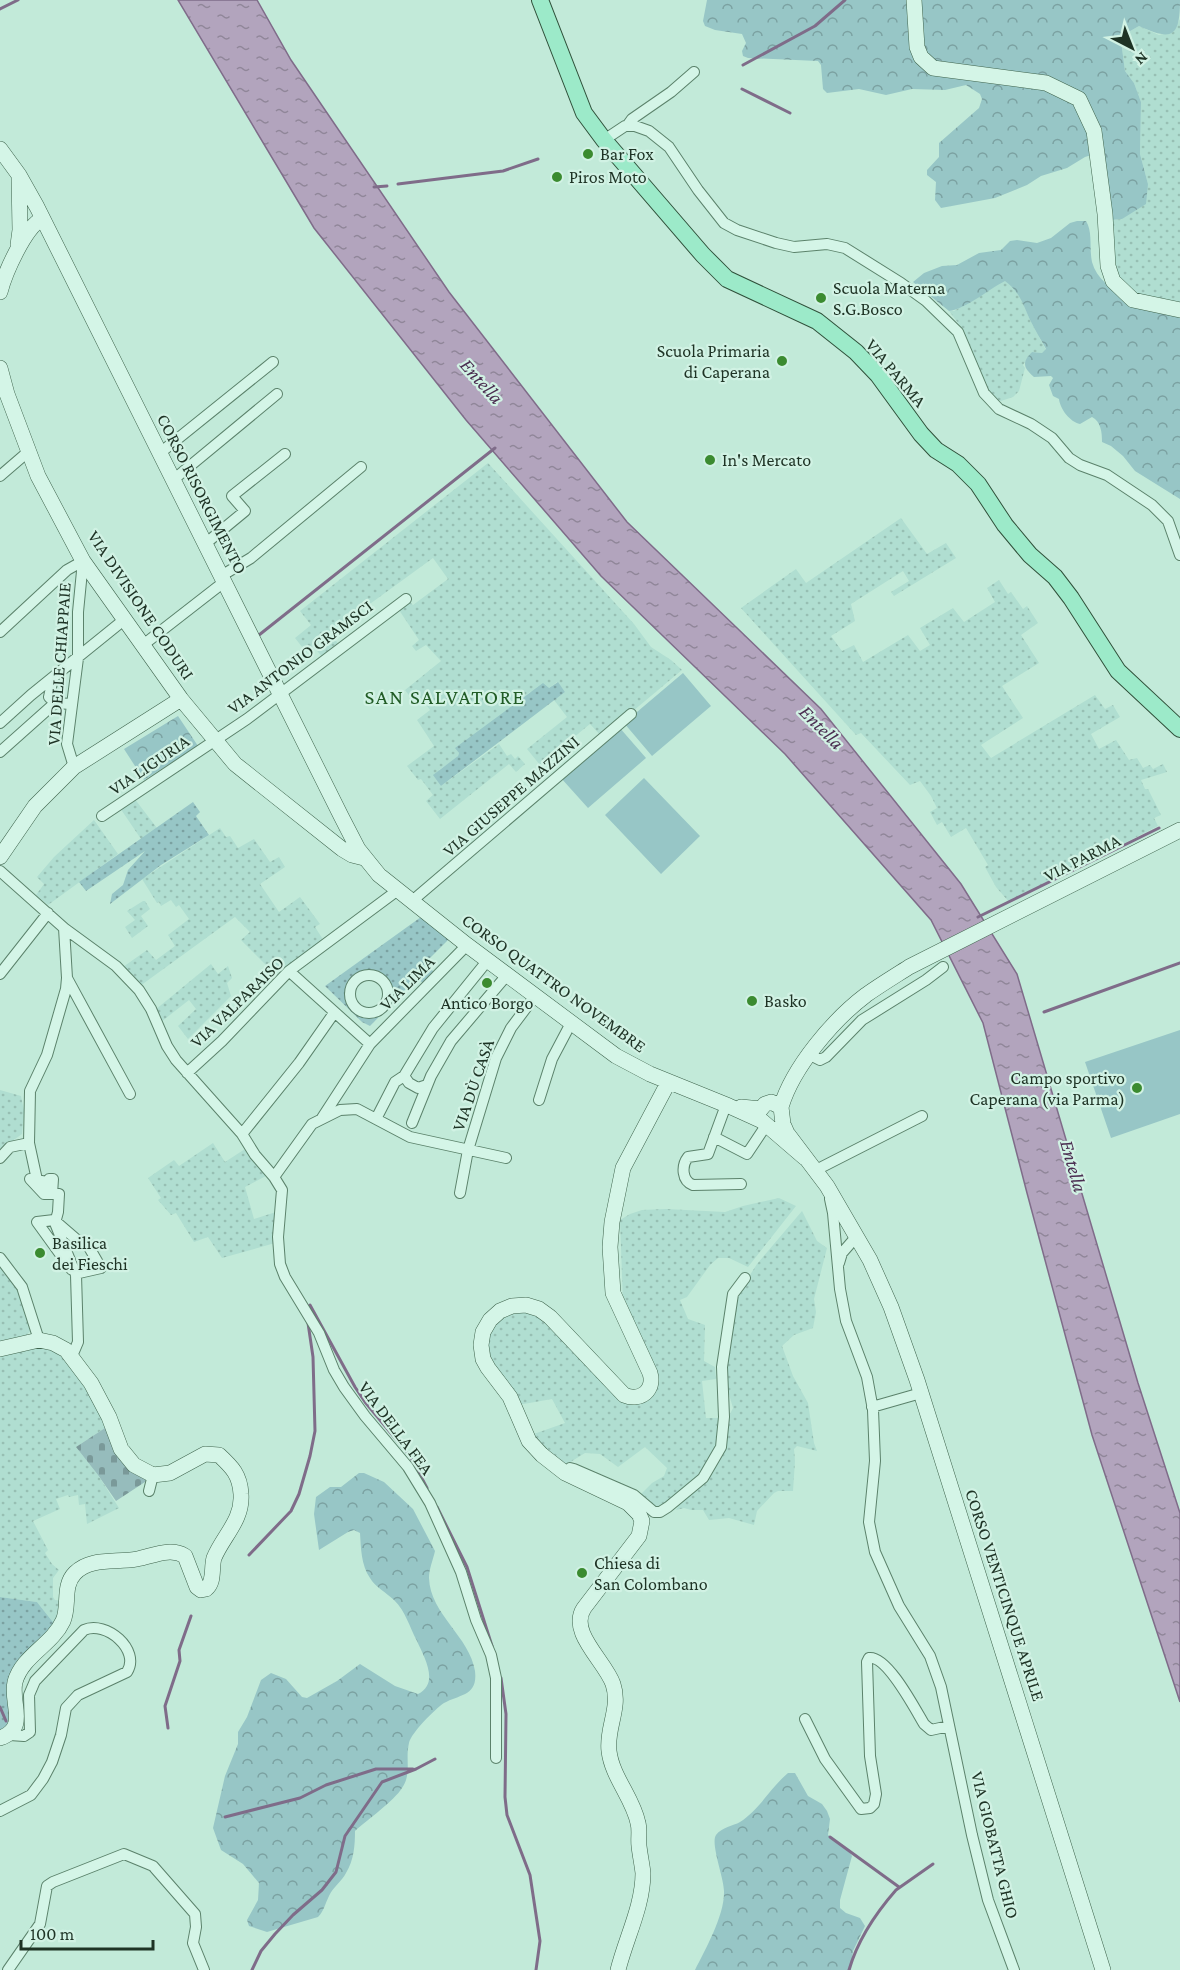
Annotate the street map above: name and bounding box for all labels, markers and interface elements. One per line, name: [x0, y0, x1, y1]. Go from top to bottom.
north arrow: [1102, 18, 1162, 78]
text: N: [1132, 49, 1151, 69]
place label: Bar Fox: [600, 144, 654, 164]
marker: Bar Fox: [581, 147, 595, 161]
place label: Piros Moto: [569, 167, 647, 187]
marker: Piros Moto: [550, 170, 564, 184]
place label: Scuola Materna S.G.Bosco: [833, 278, 945, 319]
marker: Scuola Materna S.G.Bosco: [814, 291, 828, 305]
street label: VIA PARMA: [862, 335, 931, 412]
place label: Scuola Primaria di Caperana: [657, 341, 770, 382]
water label: Entella: [456, 354, 508, 408]
marker: Scuola Primaria di Caperana: [775, 354, 789, 368]
street label: CORSO RISORGIMENTO: [153, 411, 251, 577]
place label: In's Mercato: [722, 450, 811, 470]
marker: In's Mercato: [703, 453, 717, 467]
street label: VIA DIVISIONE CODURI: [84, 527, 198, 683]
street label: VIA DELLE CHIAPPAIE: [43, 582, 75, 746]
street label: VIA ANTONIO GRAMSCI: [224, 596, 376, 718]
district label: SAN SALVATORE: [365, 685, 525, 709]
water label: Entella: [795, 700, 849, 754]
street label: VIA LIGURIA: [105, 730, 194, 799]
street label: VIA GIUSEPPE MAZZINI: [439, 731, 583, 861]
street label: VIA PARMA: [1040, 830, 1124, 886]
street label: CORSO QUATTRO NOVEMBRE: [458, 910, 650, 1057]
street label: VIA LIMA: [376, 951, 439, 1014]
street label: VIA VALPARAISO: [186, 952, 288, 1052]
marker: Antico Borgo: [480, 976, 494, 990]
place label: Basko: [764, 991, 807, 1011]
place label: Antico Borgo: [441, 993, 533, 1013]
marker: Basko: [745, 994, 759, 1008]
street label: VIA DÙ CASÀ: [448, 1036, 498, 1133]
place label: Campo sportivo Caperana (via Parma): [970, 1068, 1125, 1110]
marker: Campo sportivo Caperana (via Parma): [1130, 1081, 1144, 1095]
water label: Entella: [1056, 1137, 1092, 1195]
place label: Basilica dei Fieschi: [52, 1233, 128, 1274]
marker: Basilica dei Fieschi: [33, 1246, 47, 1260]
street label: VIA DELLA FEA: [354, 1377, 438, 1479]
street label: CORSO VENTICINQUE APRILE: [961, 1487, 1049, 1704]
place label: Chiesa di San Colombano: [594, 1553, 708, 1594]
marker: Chiesa di San Colombano: [575, 1566, 589, 1580]
street label: VIA GIOBATTA GHIO: [967, 1769, 1023, 1921]
scale bar: [21, 1913, 153, 1951]
text: 100 m: [30, 1924, 75, 1944]

